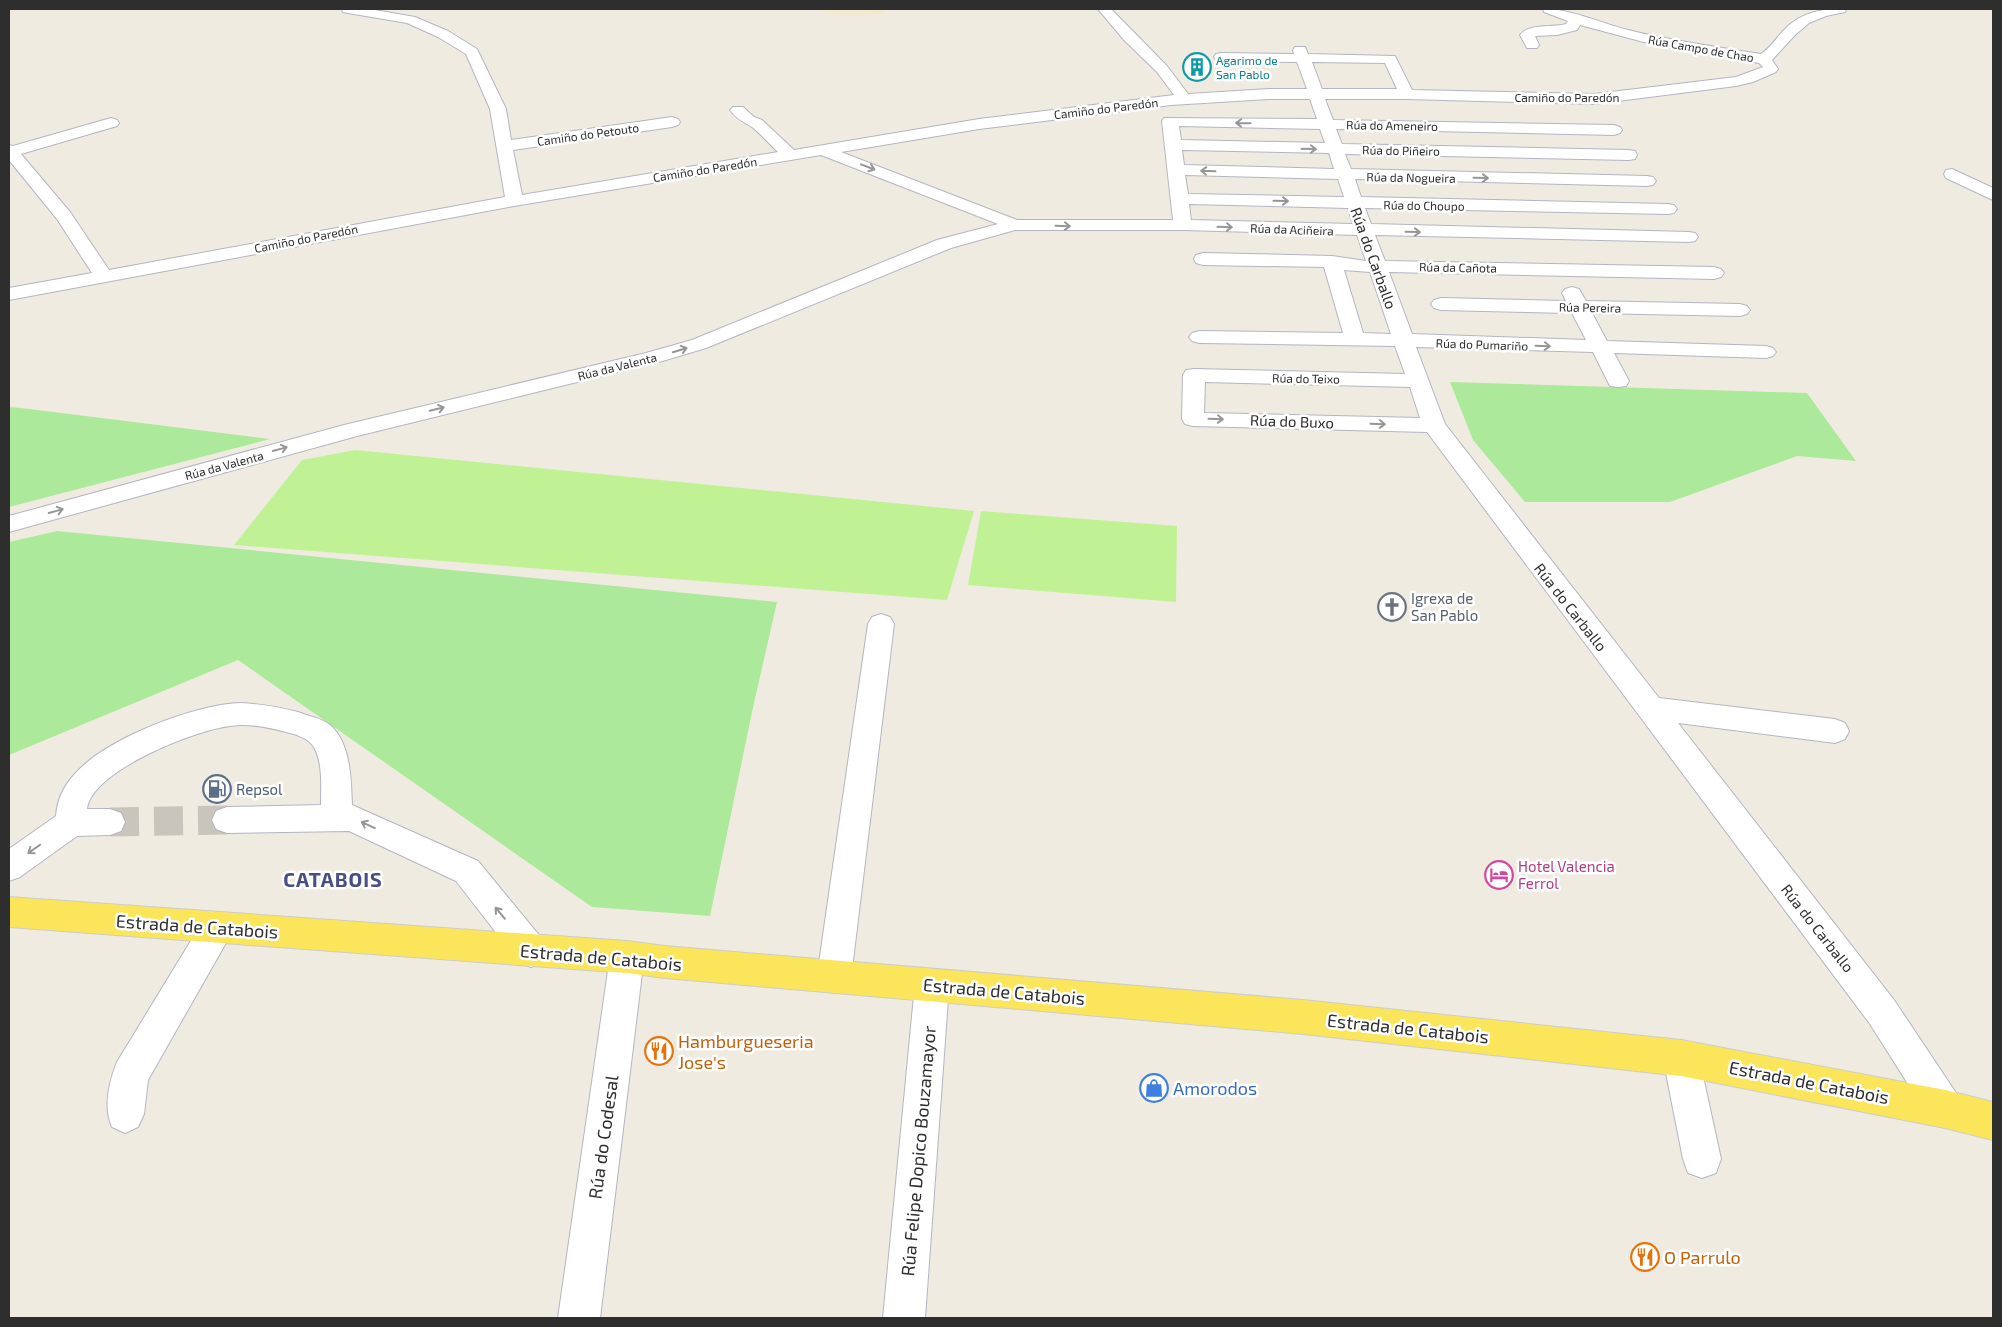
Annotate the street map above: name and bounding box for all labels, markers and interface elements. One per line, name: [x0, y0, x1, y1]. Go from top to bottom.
street label: Rúa Campo de Chao: [1647, 32, 1755, 64]
building icon: Agarimo de San Pablo: [1182, 52, 1212, 82]
place label: Agarimo de San Pablo: [1216, 53, 1278, 81]
street label: Camiño do Paredón: [1514, 90, 1620, 104]
street label: Camiño do Paredón: [1053, 95, 1159, 121]
street label: Rúa do Ameneiro: [1346, 117, 1438, 133]
one-way arrow: [1235, 118, 1251, 127]
street label: Camiño do Petouto: [536, 120, 640, 148]
street label: Rúa do Piñeiro: [1362, 142, 1440, 158]
one-way arrow: [1301, 144, 1317, 153]
street label: Camiño do Paredón: [652, 154, 758, 184]
one-way arrow: [860, 163, 875, 172]
one-way arrow: [1200, 166, 1216, 176]
street label: Rúa da Nogueira: [1366, 169, 1456, 185]
one-way arrow: [1472, 173, 1488, 183]
one-way arrow: [1272, 197, 1288, 206]
street label: Rúa do Choupo: [1383, 197, 1465, 213]
street label: Rúa do Carballo: [1347, 205, 1401, 311]
street label: Camiño do Paredón: [253, 221, 359, 255]
one-way arrow: [1054, 221, 1071, 231]
street label: Rúa da Aciñeira: [1250, 221, 1334, 237]
one-way arrow: [1217, 222, 1233, 231]
one-way arrow: [1404, 227, 1421, 237]
street label: Rúa da Cañota: [1419, 259, 1497, 275]
street label: Rúa Pereira: [1559, 299, 1621, 315]
street label: Rúa do Pumariño: [1436, 335, 1529, 353]
one-way arrow: [1535, 341, 1551, 351]
one-way arrow: [672, 344, 688, 354]
street label: Rúa da Valenta: [576, 349, 658, 383]
street label: Rúa do Teixo: [1272, 370, 1340, 386]
one-way arrow: [429, 404, 445, 413]
street label: Rúa do Buxo: [1250, 411, 1334, 431]
one-way arrow: [1207, 414, 1223, 424]
one-way arrow: [1370, 419, 1386, 428]
one-way arrow: [271, 444, 287, 454]
street label: Rúa da Valenta: [183, 448, 265, 482]
one-way arrow: [47, 506, 63, 516]
street label: Rúa do Carballo: [1531, 559, 1611, 655]
place label: Igrexa de San Pablo: [1411, 589, 1478, 624]
church icon: Igrexa de San Pablo: [1377, 592, 1407, 622]
fuel station icon: Repsol: [202, 774, 232, 804]
place label: Repsol: [236, 780, 283, 798]
one-way arrow: [361, 820, 376, 830]
one-way arrow: [28, 844, 42, 854]
place label: Hotel Valencia Ferrol: [1518, 857, 1615, 892]
hotel icon: Hotel Valencia Ferrol: [1484, 860, 1514, 890]
district label: CATABOIS: [283, 867, 383, 891]
street label: Rúa do Carballo: [1778, 880, 1858, 976]
one-way arrow: [494, 907, 506, 920]
street label: Estrada de Catabois: [115, 909, 279, 943]
street label: Estrada de Catabois: [519, 939, 683, 975]
street label: Estrada de Catabois: [922, 973, 1086, 1009]
street label: Estrada de Catabois: [1326, 1009, 1490, 1047]
street label: Rúa Felipe Dopico Bouzamayor: [896, 1025, 940, 1277]
place label: Hamburgueseria Jose's: [678, 1030, 814, 1073]
restaurant icon: Hamburgueseria Jose's: [644, 1036, 674, 1066]
street label: Estrada de Catabois: [1727, 1056, 1891, 1108]
street label: Rúa do Codesal: [583, 1073, 623, 1200]
shop icon: Amorodos: [1139, 1073, 1169, 1103]
place label: Amorodos: [1173, 1077, 1257, 1099]
restaurant icon: O Parrulo: [1630, 1242, 1660, 1272]
place label: O Parrulo: [1664, 1246, 1741, 1268]

